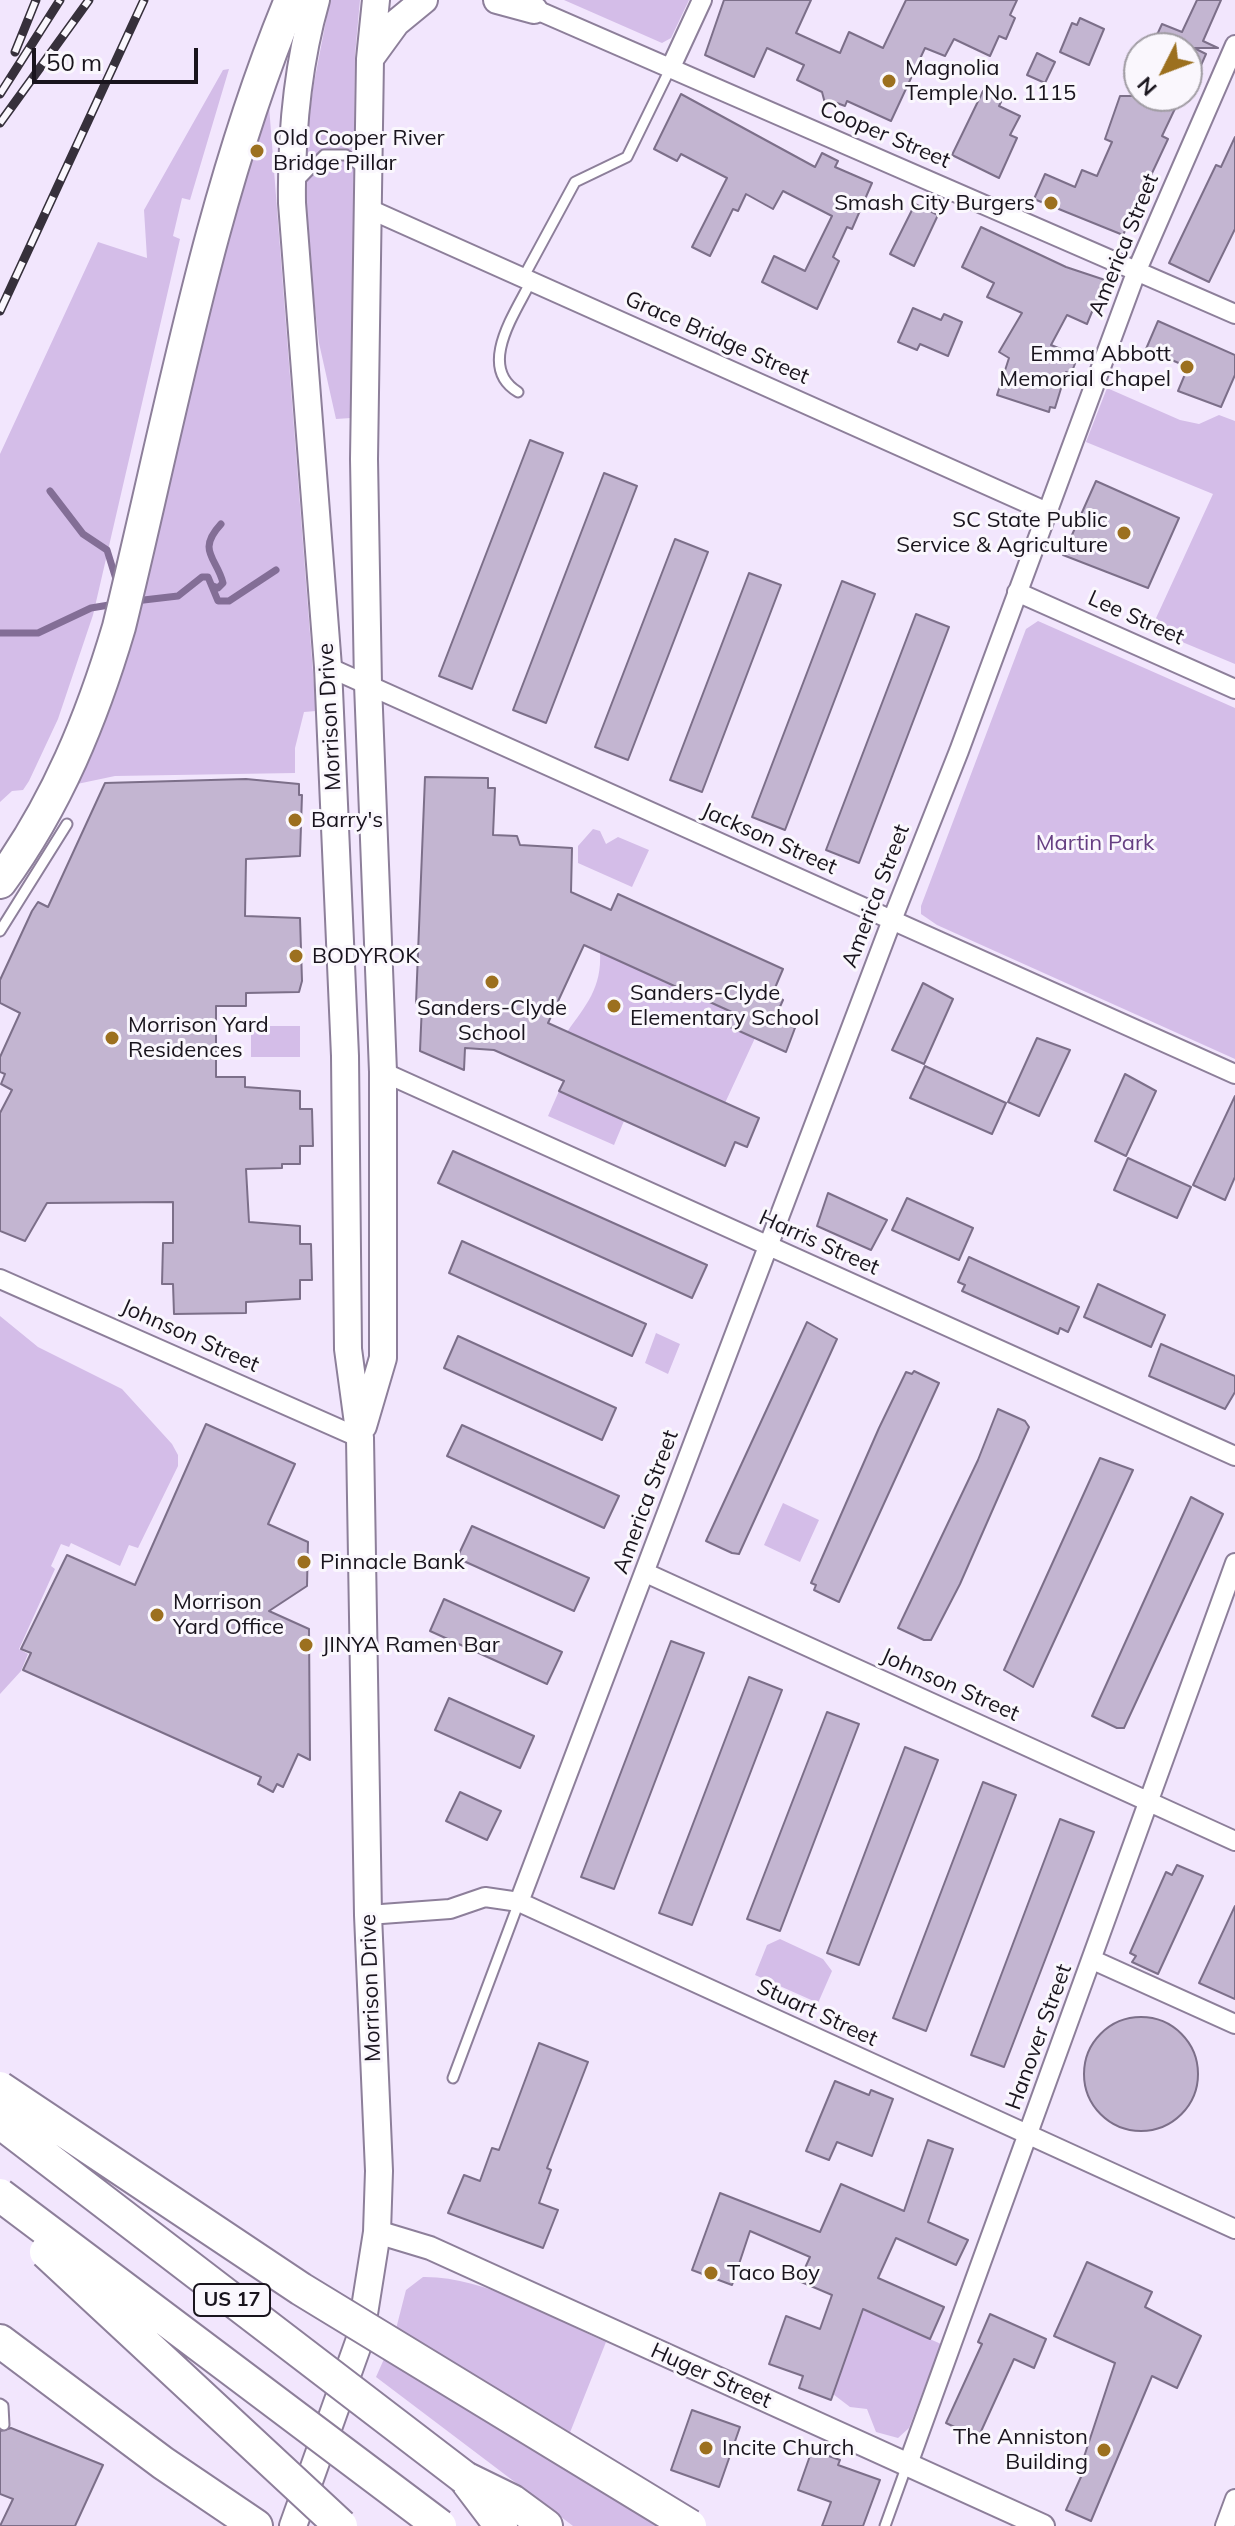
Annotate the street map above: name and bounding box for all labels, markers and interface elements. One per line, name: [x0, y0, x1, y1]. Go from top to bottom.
scale bar: [36, 32, 202, 82]
north arrow: [1123, 32, 1203, 112]
text: 50 m: [46, 47, 102, 77]
place label: Magnolia Temple No. 1115: [905, 55, 1076, 106]
text: N: [1131, 71, 1163, 102]
marker: Magnolia Temple No. 1115: [880, 72, 898, 90]
street label: Cooper Street: [816, 96, 954, 174]
place label: Old Cooper River Bridge Pillar: [273, 125, 444, 176]
marker: Old Cooper River Bridge Pillar: [248, 142, 266, 160]
street label: America Street: [1083, 170, 1165, 320]
place label: Smash City Burgers: [834, 190, 1035, 216]
marker: Smash City Burgers: [1042, 194, 1060, 212]
street label: Grace Bridge Street: [621, 286, 813, 390]
place label: Emma Abbott Memorial Chapel: [999, 341, 1171, 392]
marker: Emma Abbott Memorial Chapel: [1178, 358, 1196, 376]
place label: SC State Public Service & Agriculture: [896, 507, 1108, 558]
marker: SC State Public Service & Agriculture: [1115, 524, 1133, 542]
street label: Lee Street: [1084, 585, 1188, 651]
street label: Morrison Drive: [313, 642, 347, 792]
street label: Jackson Street: [697, 797, 841, 881]
place label: Barry's: [311, 807, 383, 833]
marker: Barry's: [286, 811, 304, 829]
street label: America Street: [837, 821, 915, 971]
park label: Martin Park: [1036, 830, 1154, 856]
place label: BODYROK: [312, 943, 419, 969]
marker: BODYROK: [287, 947, 305, 965]
marker: Sanders-Clyde School: [483, 973, 501, 991]
place label: Sanders-Clyde Elementary School: [630, 980, 819, 1032]
place label: Sanders-Clyde School: [417, 995, 567, 1046]
marker: Sanders-Clyde Elementary School: [605, 997, 623, 1015]
place label: Morrison Yard Residences: [128, 1012, 269, 1064]
marker: Morrison Yard Residences: [103, 1029, 121, 1047]
street label: Harris Street: [755, 1205, 883, 1281]
street label: Johnson Street: [117, 1294, 263, 1378]
street label: America Street: [608, 1426, 684, 1578]
place label: Pinnacle Bank: [320, 1549, 465, 1575]
marker: Pinnacle Bank: [295, 1553, 313, 1571]
place label: Morrison Yard Office: [173, 1589, 284, 1640]
marker: Morrison Yard Office: [148, 1606, 166, 1624]
place label: JINYA Ramen Bar: [322, 1632, 500, 1658]
marker: JINYA Ramen Bar: [297, 1636, 315, 1654]
street label: Johnson Street: [877, 1643, 1023, 1727]
street label: Morrison Drive: [355, 1914, 387, 2062]
street label: Hanover Street: [1000, 1960, 1078, 2114]
street label: Stuart Street: [752, 1974, 882, 2052]
place label: Taco Boy: [727, 2260, 820, 2286]
marker: Taco Boy: [702, 2264, 720, 2282]
road number: US 17: [194, 2284, 270, 2316]
street label: Huger Street: [647, 2338, 775, 2414]
place label: The Anniston Building: [953, 2424, 1088, 2476]
place label: Incite Church: [722, 2435, 854, 2461]
marker: Incite Church: [697, 2439, 715, 2457]
marker: The Anniston Building: [1095, 2441, 1113, 2459]

